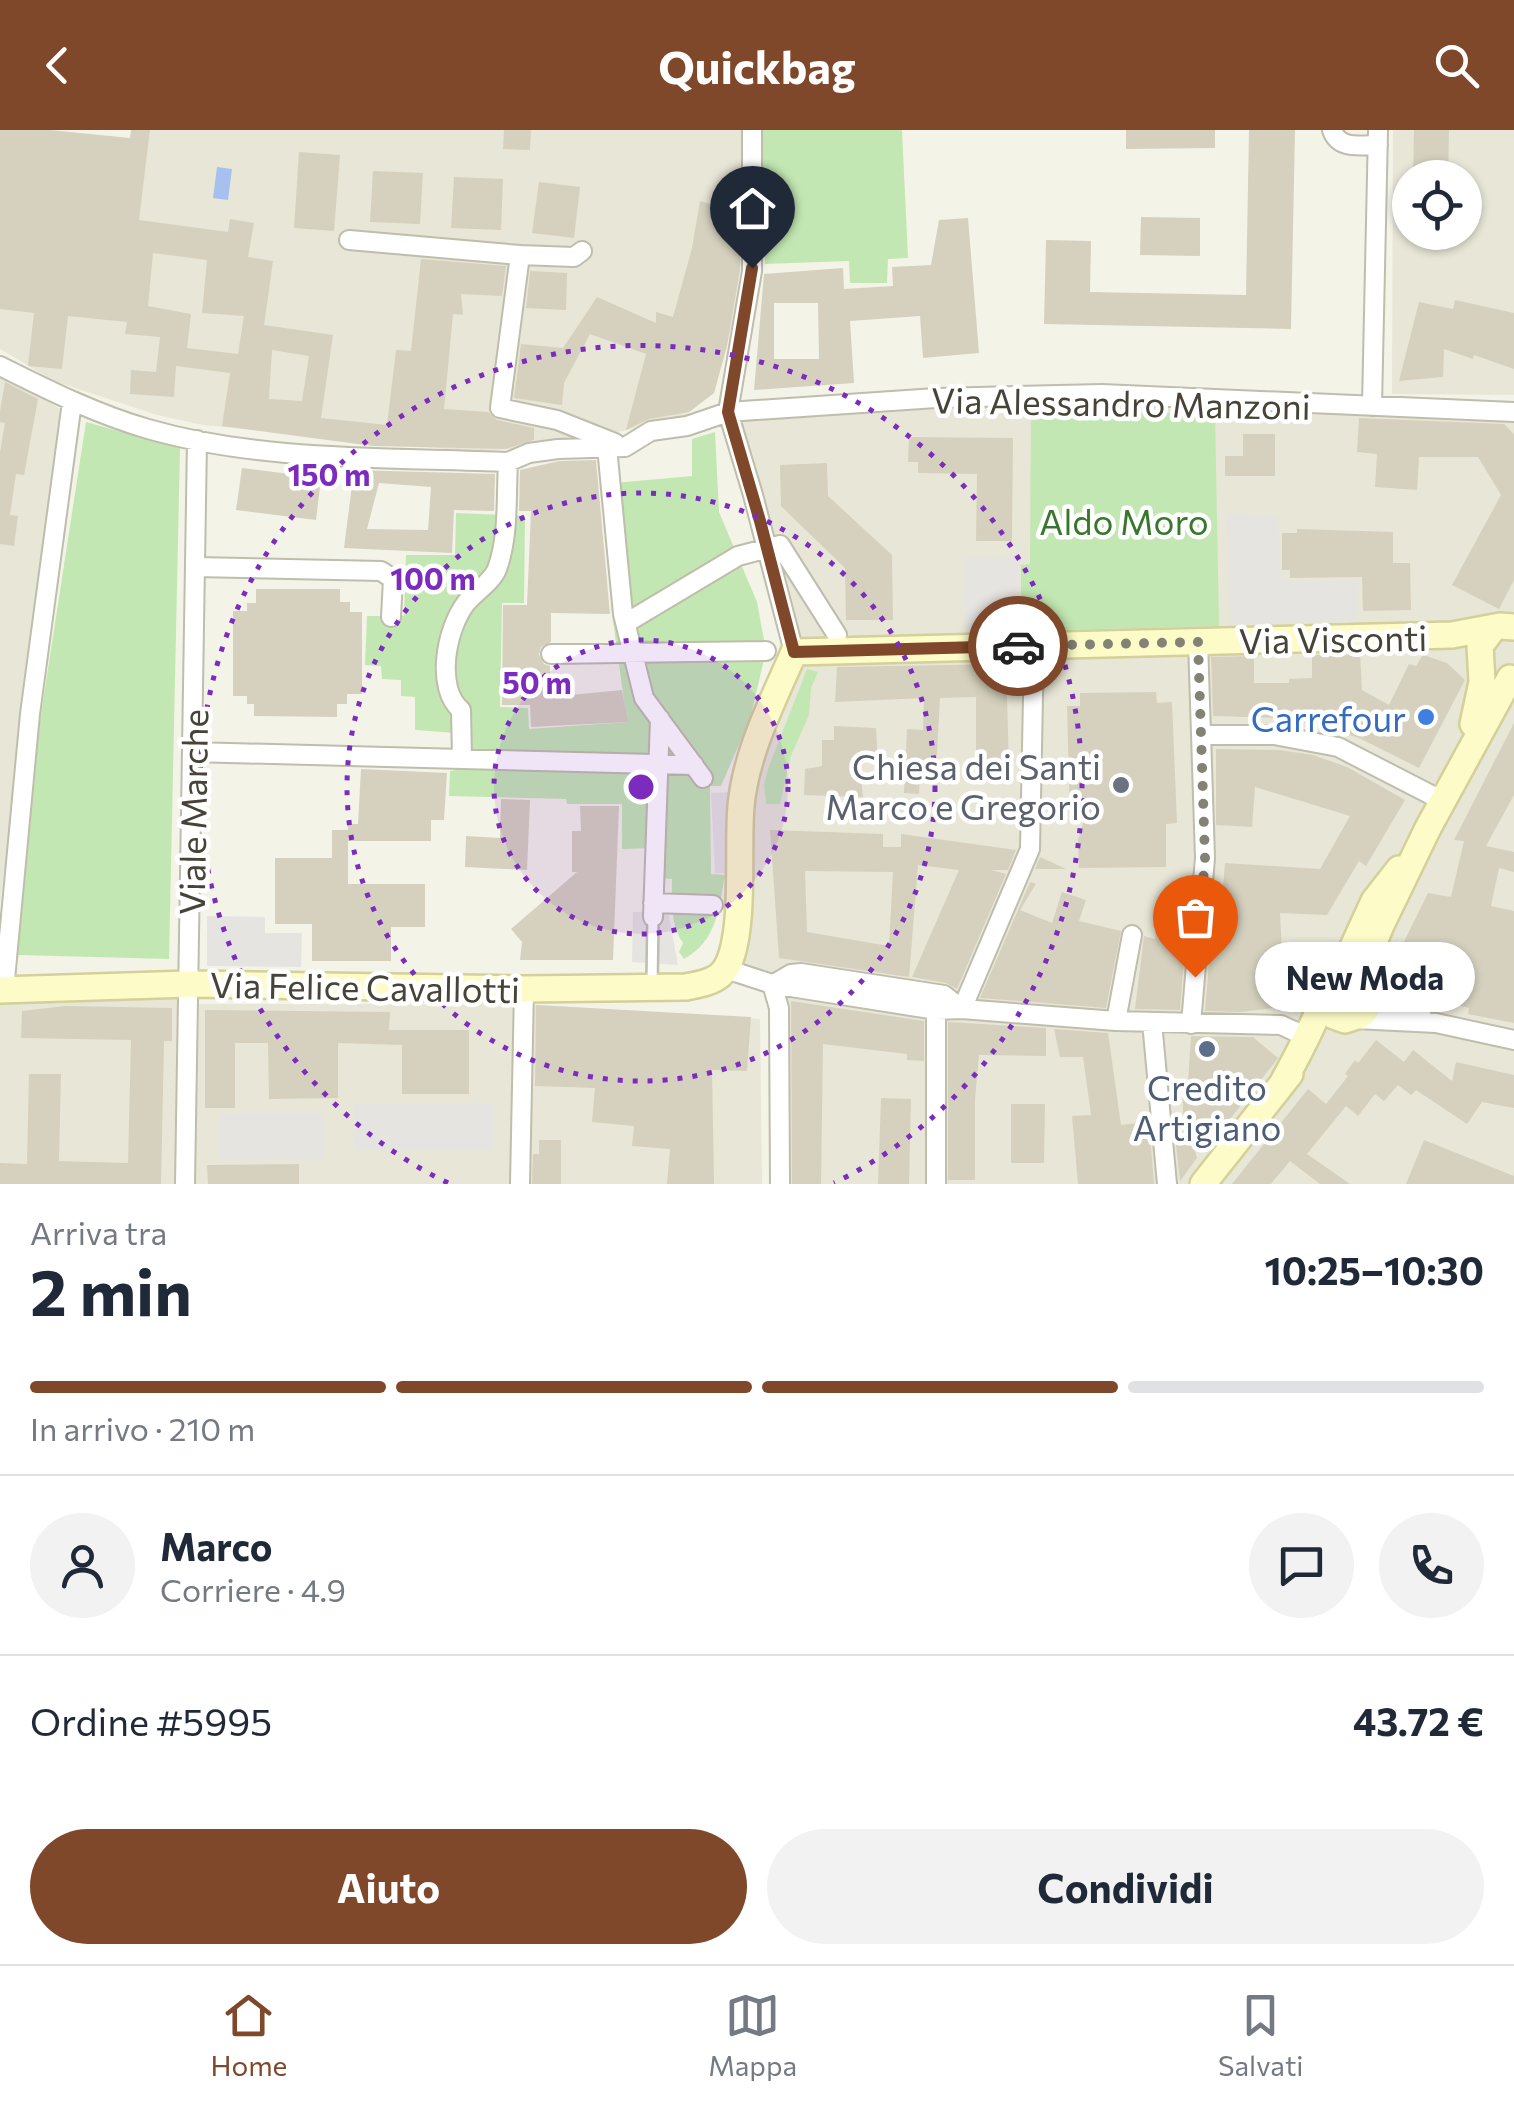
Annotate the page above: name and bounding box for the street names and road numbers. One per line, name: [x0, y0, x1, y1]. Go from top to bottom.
street label: Via Alessandro Manzoni: [931, 377, 1311, 427]
street label: Via Visconti: [1238, 615, 1428, 661]
street label: Viale Marche: [169, 709, 215, 915]
street label: Via Felice Cavallotti: [210, 962, 520, 1010]

